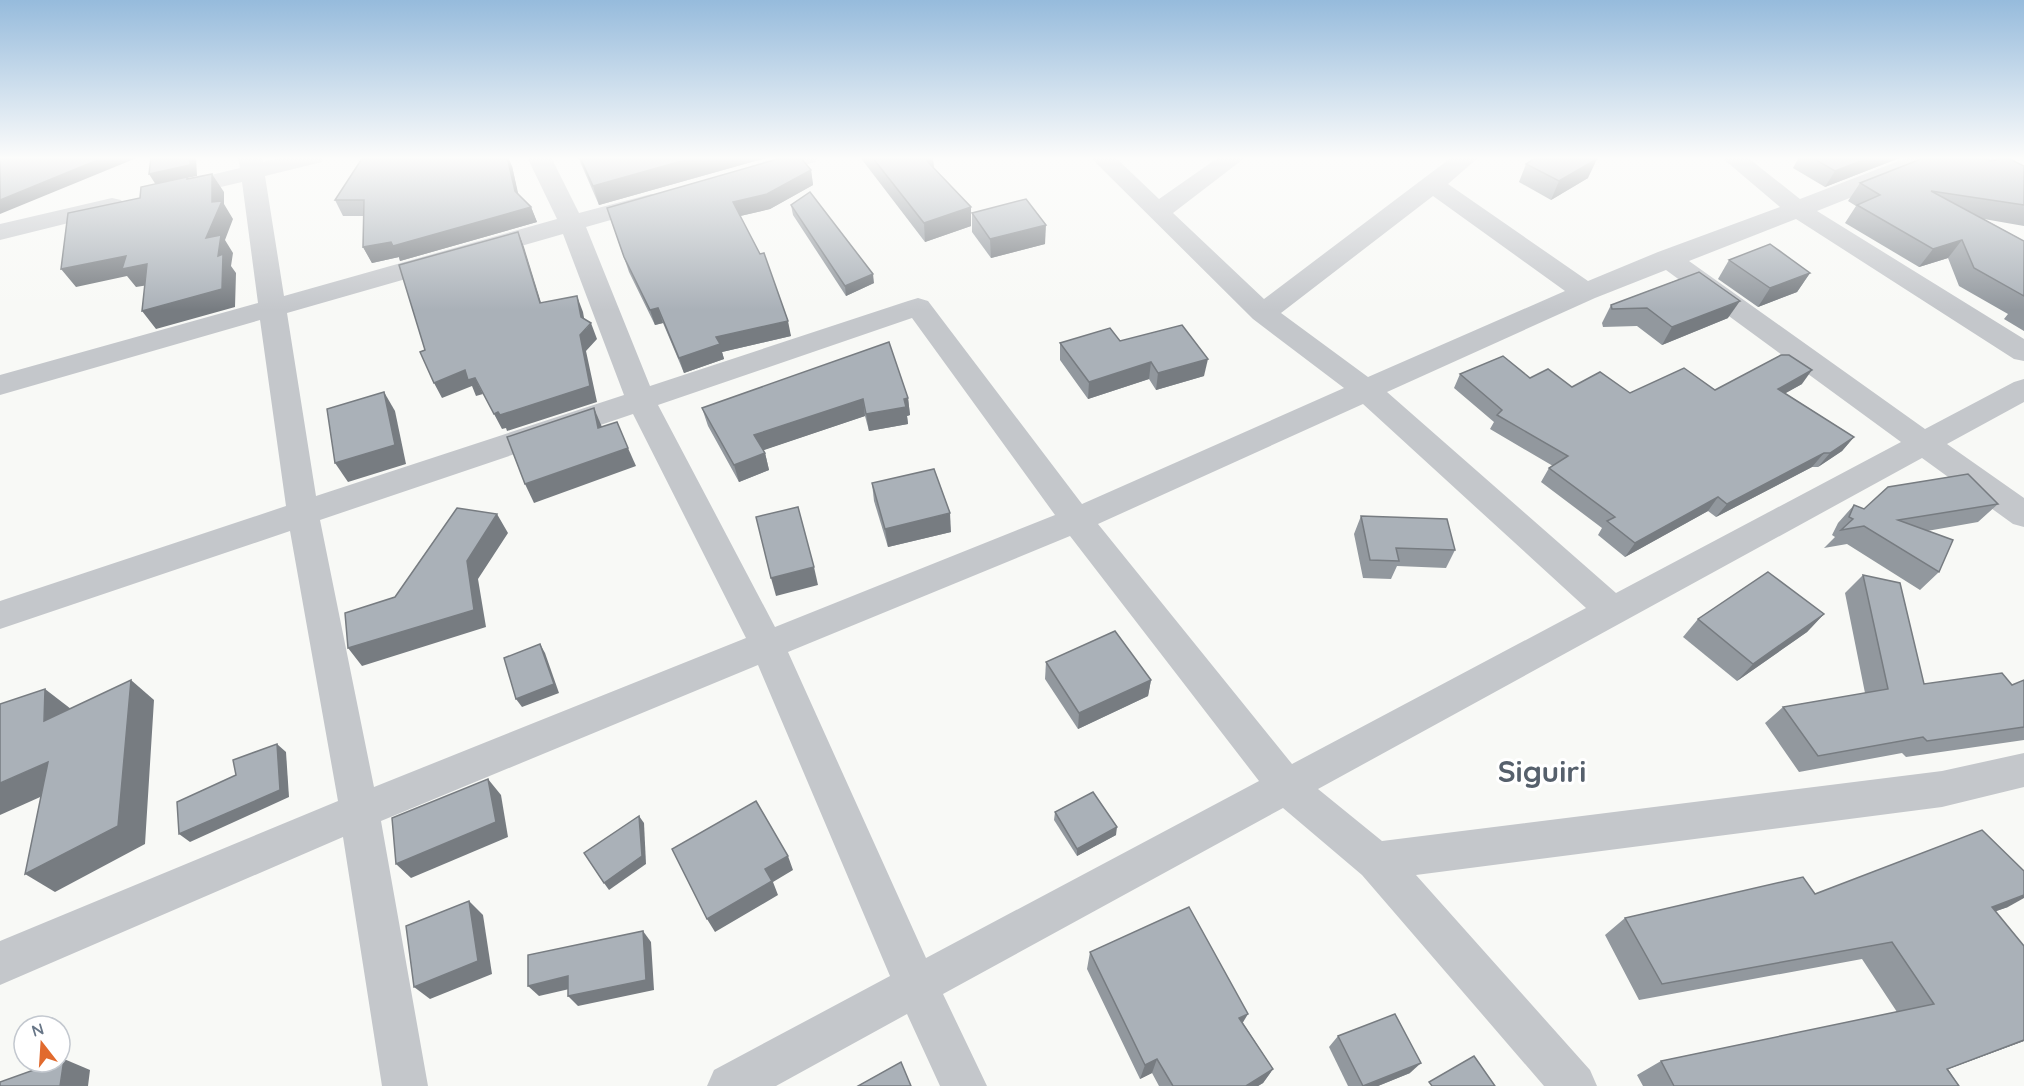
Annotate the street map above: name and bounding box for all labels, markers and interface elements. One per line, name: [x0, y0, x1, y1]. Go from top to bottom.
district label: Siguiri: [1498, 752, 1586, 790]
north arrow: [12, 1014, 72, 1074]
text: N: [29, 1018, 46, 1041]

